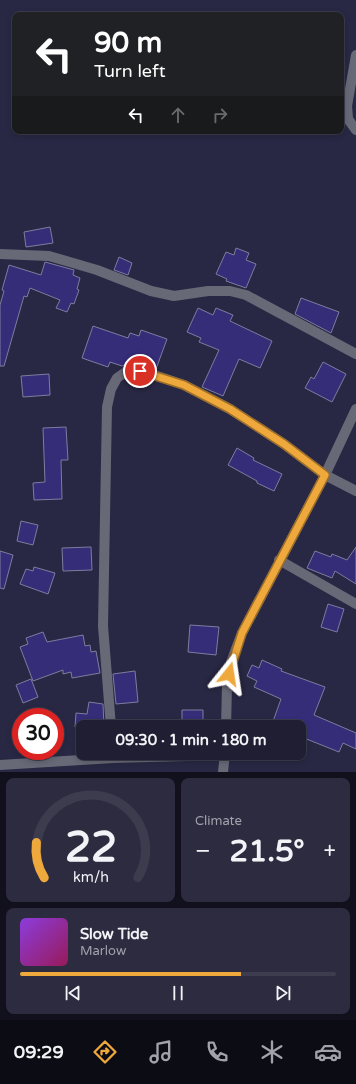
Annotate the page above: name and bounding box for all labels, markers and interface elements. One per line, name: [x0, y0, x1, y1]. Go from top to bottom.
text: 90 m: [94, 26, 162, 60]
icon: left: [28, 28, 80, 80]
text: Turn left: [94, 60, 166, 82]
icon: left: [125, 104, 147, 126]
icon: ahead: [167, 104, 189, 126]
icon: right: [209, 104, 231, 126]
pin: [123, 354, 157, 388]
icon: arrive: [129, 360, 151, 382]
position arrow: [208, 653, 250, 695]
speed limit sign: 30: [12, 708, 64, 760]
text: 09:30 · 1 min · 180 m: [116, 731, 266, 749]
text: Climate: [195, 813, 242, 829]
text: 22: [64, 823, 117, 873]
text: 21.5°: [230, 833, 305, 870]
text: −: [195, 838, 211, 864]
text: +: [324, 838, 336, 864]
text: km/h: [73, 869, 108, 886]
text: Slow Tide: [80, 925, 148, 943]
text: Marlow: [80, 943, 126, 959]
icon: previous: [62, 982, 84, 1004]
icon: pause: [167, 982, 189, 1004]
icon: next: [272, 982, 294, 1004]
icon: directions: [91, 1038, 119, 1066]
icon: music: [147, 1038, 175, 1066]
icon: phone: [203, 1038, 231, 1066]
icon: climate: [258, 1038, 286, 1066]
icon: car: [314, 1038, 342, 1066]
text: 09:29: [14, 1041, 64, 1063]

